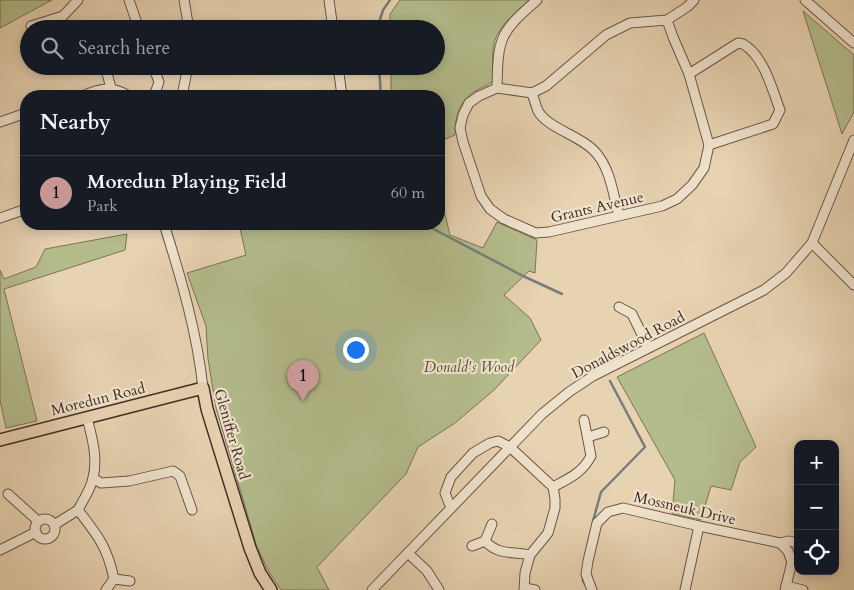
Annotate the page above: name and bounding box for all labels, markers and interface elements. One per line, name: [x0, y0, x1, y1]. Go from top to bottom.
search box: [20, 20, 445, 75]
icon: search: [38, 34, 66, 62]
text: Search here: [78, 35, 170, 61]
text: Nearby: [40, 108, 111, 137]
text: Moredun Playing Field: [87, 169, 287, 195]
text: 1: [52, 182, 60, 204]
text: 60 m: [391, 182, 425, 204]
street label: Grants Avenue: [549, 187, 646, 227]
text: Park: [87, 195, 118, 217]
street label: Donaldswood Road: [568, 307, 688, 383]
your location: [343, 337, 369, 363]
park label: Donald's Wood: [424, 357, 515, 377]
pin: 1: [287, 360, 319, 401]
street label: Moredun Road: [49, 378, 147, 420]
street label: Gleniffer Road: [209, 386, 255, 482]
map controls: [794, 440, 839, 575]
button: +: [794, 440, 839, 485]
button: −: [794, 485, 839, 530]
street label: Mossneuk Drive: [632, 487, 738, 530]
button: locate: [794, 530, 839, 575]

